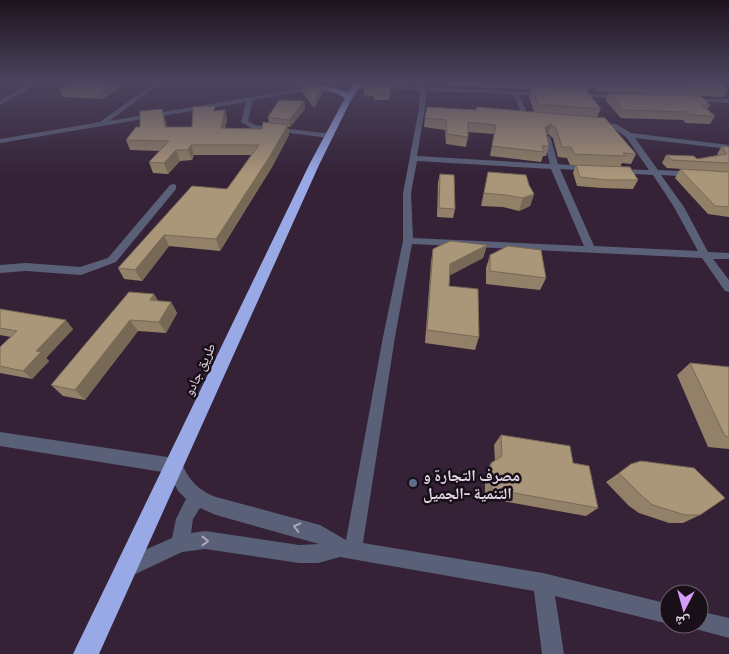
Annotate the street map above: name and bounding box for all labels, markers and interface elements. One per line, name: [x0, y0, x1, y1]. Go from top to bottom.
street label: طريق جادو: [179, 340, 220, 399]
place label: مصرف التجارة و التنمية -الجميل: [423, 465, 520, 503]
marker: مصرف التجارة و التنمية -الجميل: [407, 477, 419, 489]
one-way arrow: [293, 522, 301, 532]
one-way arrow: [202, 536, 209, 546]
north arrow: [659, 584, 709, 634]
text: ش: [674, 612, 691, 632]

